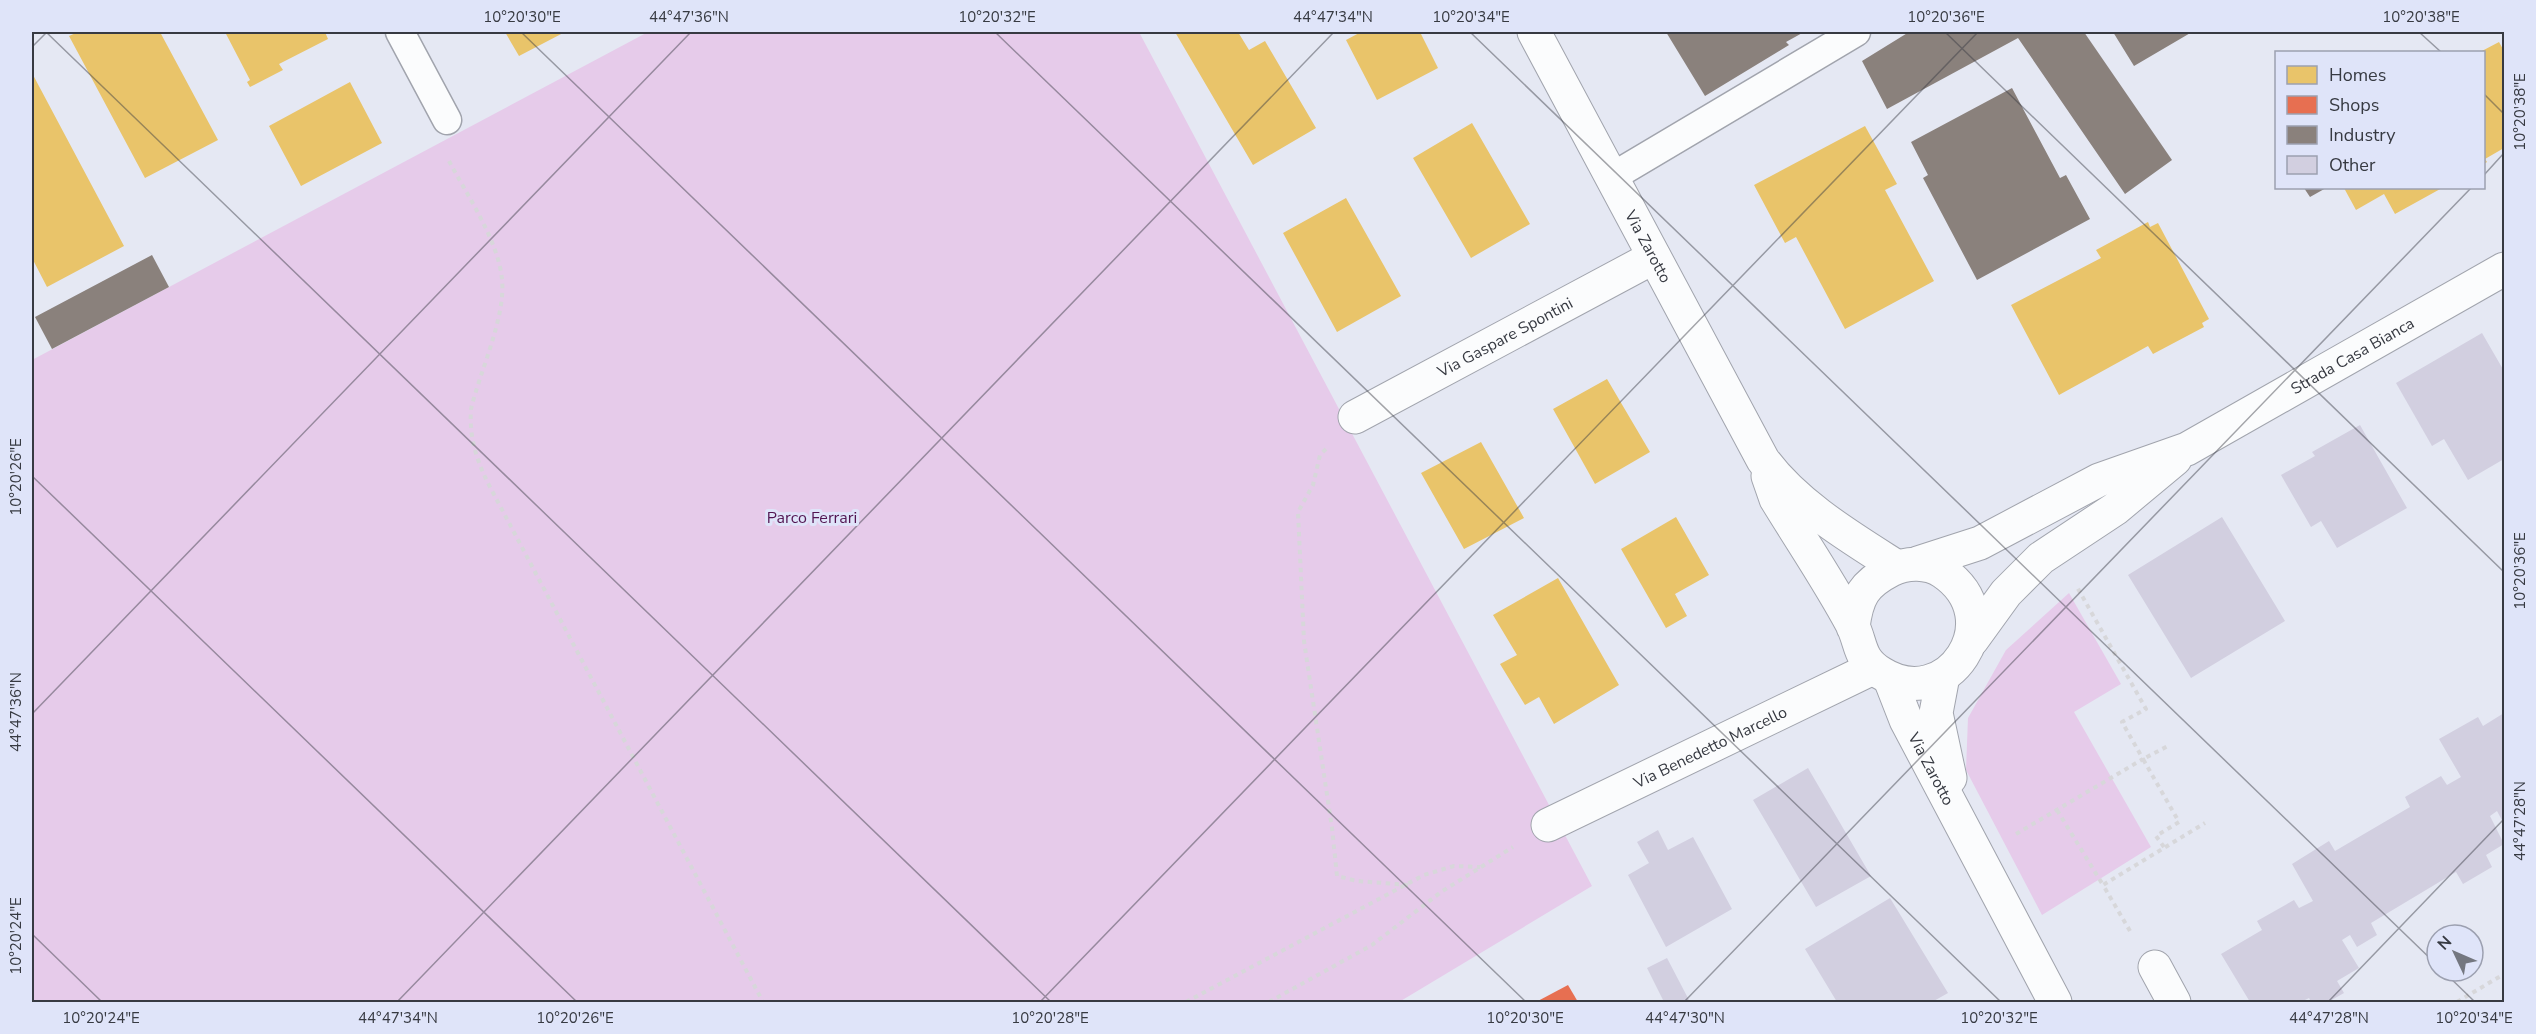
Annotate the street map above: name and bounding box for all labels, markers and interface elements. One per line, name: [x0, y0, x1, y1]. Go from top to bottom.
text: 10°20'30"E: [483, 7, 561, 27]
text: 44°47'36"N: [649, 7, 729, 27]
text: 10°20'32"E: [958, 7, 1036, 27]
text: 44°47'34"N: [1293, 7, 1373, 27]
text: 10°20'34"E: [1432, 7, 1510, 27]
text: 10°20'36"E: [1907, 7, 1985, 27]
text: 10°20'38"E: [2382, 7, 2460, 27]
legend: [2275, 51, 2485, 189]
text: Homes: [2329, 63, 2386, 87]
text: 10°20'38"E: [2510, 73, 2530, 151]
text: Shops: [2329, 93, 2379, 117]
text: Industry: [2329, 123, 2396, 147]
text: Other: [2329, 153, 2376, 177]
street label: Via Zarotto: [1619, 206, 1676, 287]
street label: Via Gaspare Spontini: [1433, 292, 1577, 383]
street label: Strada Casa Bianca: [2287, 312, 2418, 400]
text: 10°20'26"E: [6, 438, 26, 516]
park label: Parco Ferrari: [767, 507, 857, 529]
text: 10°20'36"E: [2510, 532, 2530, 610]
text: 44°47'36"N: [6, 672, 26, 752]
street label: Via Benedetto Marcello: [1629, 701, 1791, 794]
street label: Via Zarotto: [1902, 728, 1959, 809]
text: 44°47'28"N: [2510, 781, 2530, 861]
text: 10°20'24"E: [6, 897, 26, 975]
north arrow: [2425, 923, 2485, 983]
text: N: [2433, 931, 2457, 955]
text: 10°20'24"E: [62, 1008, 140, 1028]
text: 44°47'34"N: [358, 1008, 438, 1028]
text: 10°20'26"E: [536, 1008, 614, 1028]
text: 10°20'28"E: [1011, 1008, 1089, 1028]
text: 10°20'30"E: [1486, 1008, 1564, 1028]
text: 44°47'30"N: [1645, 1008, 1725, 1028]
text: 10°20'32"E: [1960, 1008, 2038, 1028]
text: 44°47'28"N: [2289, 1008, 2369, 1028]
text: 10°20'34"E: [2435, 1008, 2513, 1028]

